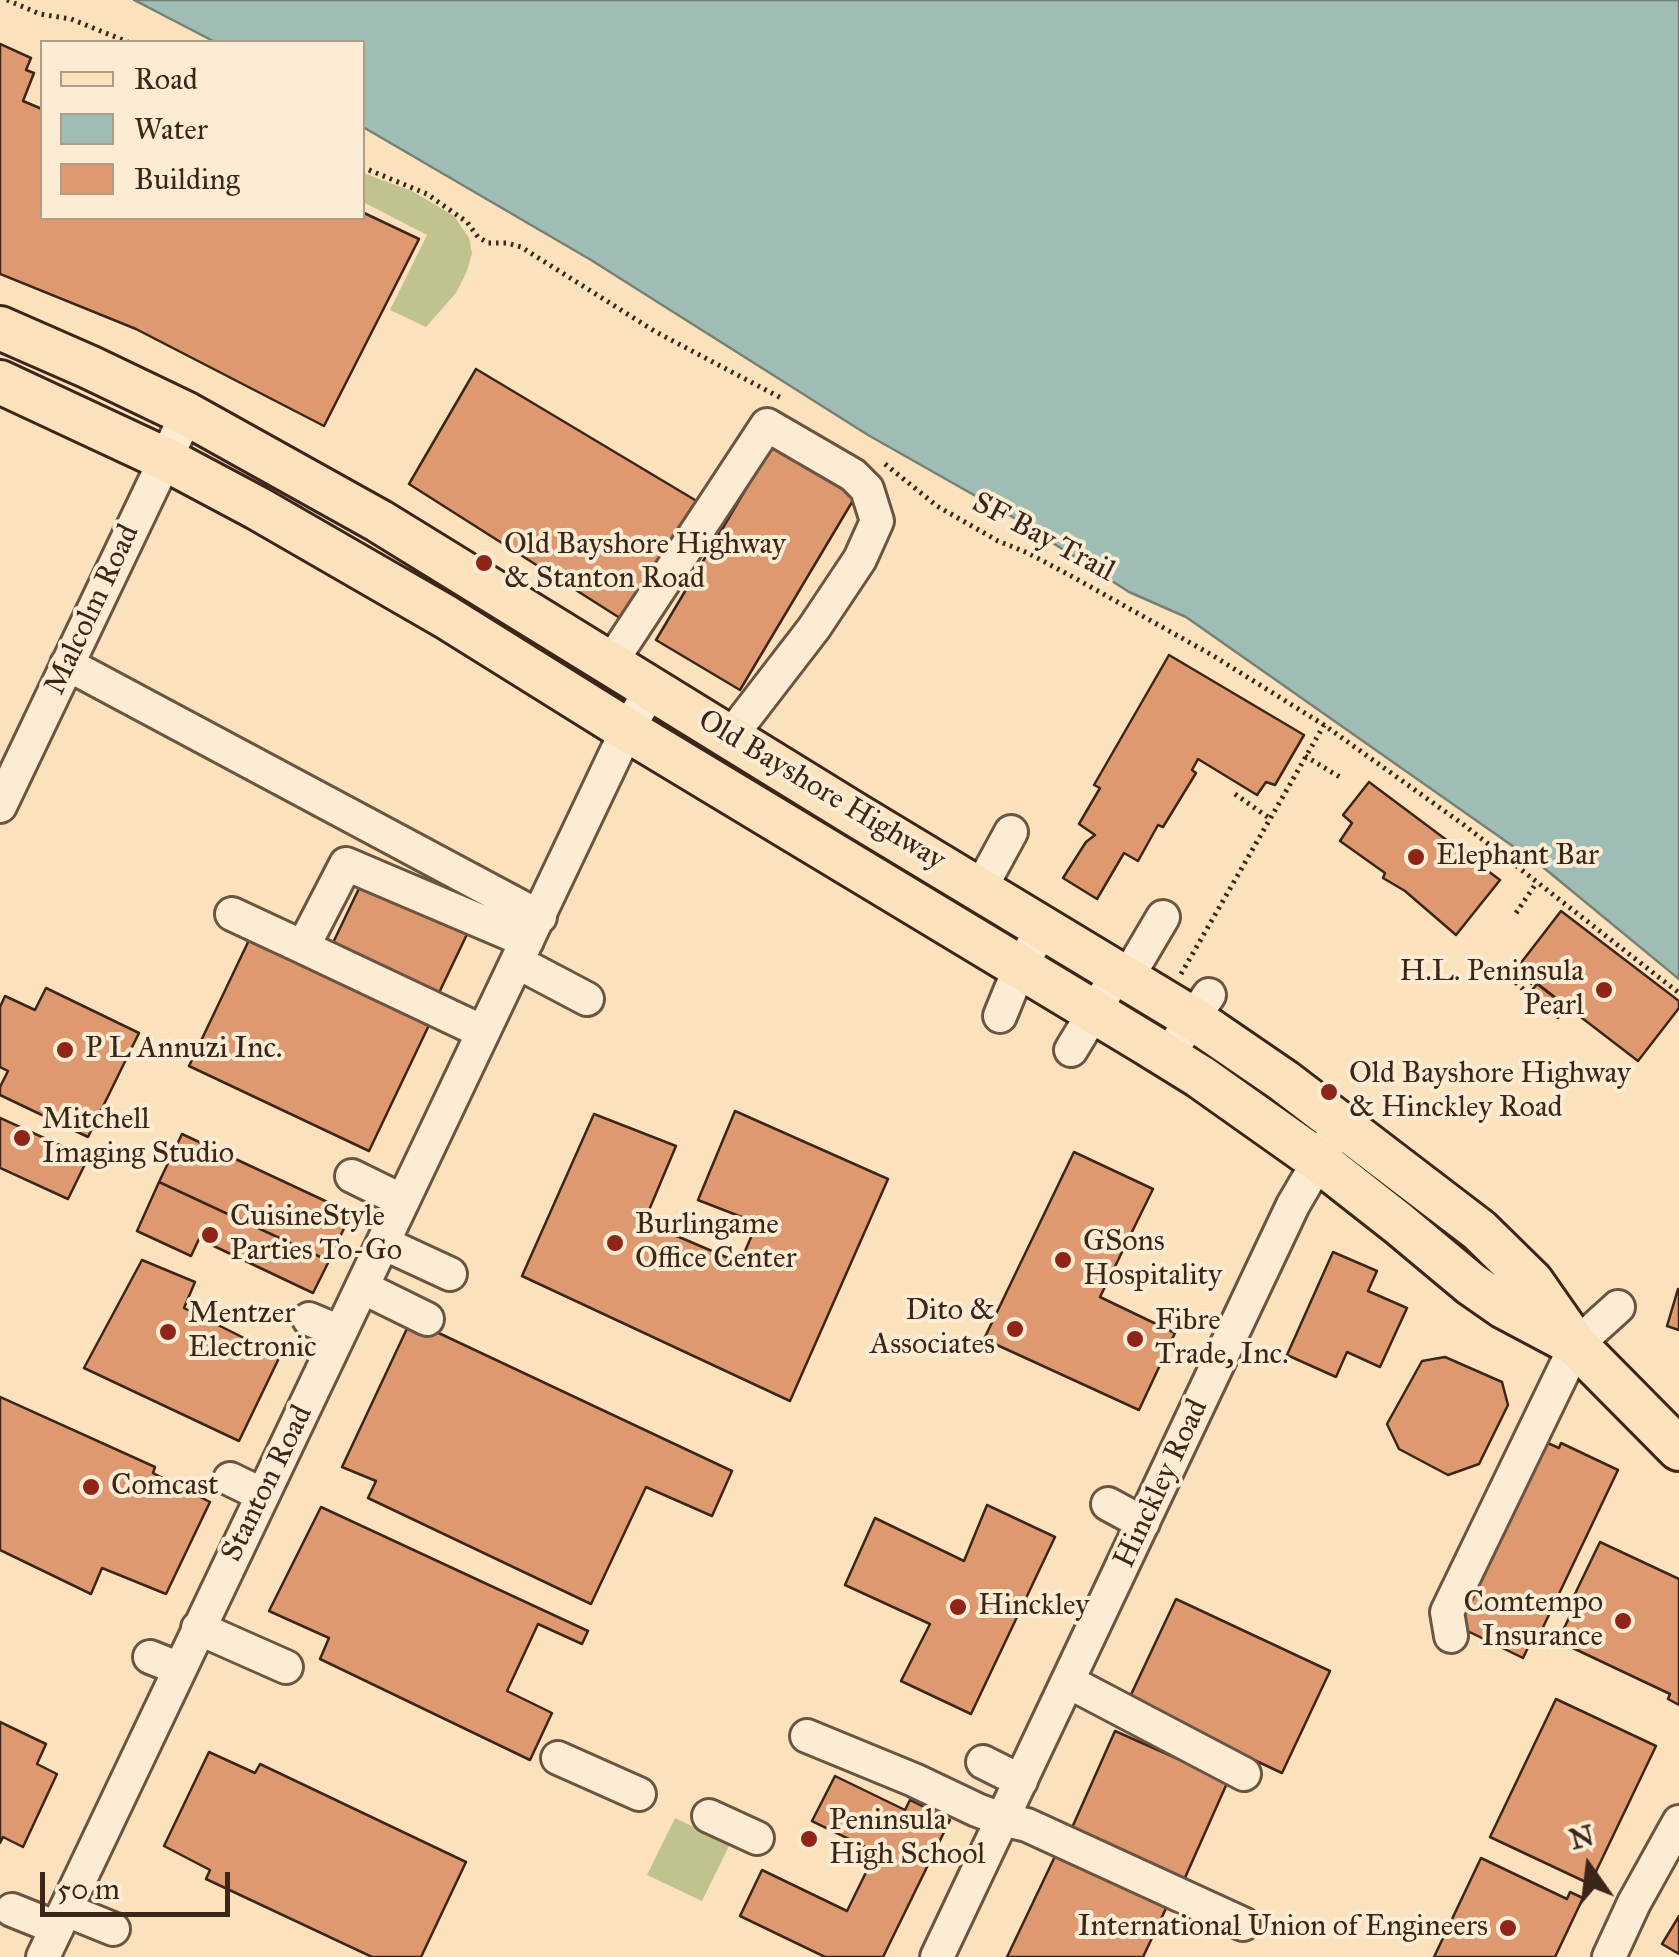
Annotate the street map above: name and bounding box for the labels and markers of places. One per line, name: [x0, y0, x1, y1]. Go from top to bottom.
place label: Old Bayshore Highway & Stanton Road: [504, 528, 786, 598]
marker: Old Bayshore Highway & Stanton Road: [473, 552, 495, 574]
place label: Elephant Bar: [1436, 839, 1599, 875]
marker: Elephant Bar: [1405, 846, 1427, 868]
place label: H.L. Peninsula Pearl: [1400, 955, 1584, 1026]
marker: H.L. Peninsula Pearl: [1593, 979, 1615, 1001]
place label: P L Annuzi Inc.: [85, 1032, 282, 1068]
marker: P L Annuzi Inc.: [54, 1039, 76, 1061]
place label: Old Bayshore Highway & Hinckley Road: [1349, 1057, 1631, 1128]
marker: Old Bayshore Highway & Hinckley Road: [1318, 1081, 1340, 1103]
place label: Mitchell Imaging Studio: [42, 1103, 234, 1174]
marker: Mitchell Imaging Studio: [11, 1127, 33, 1149]
place label: CuisineStyle Parties To-Go: [230, 1200, 402, 1270]
place label: Burlingame Office Center: [635, 1208, 797, 1278]
marker: CuisineStyle Parties To-Go: [199, 1224, 221, 1246]
place label: GSons Hospitality: [1083, 1225, 1222, 1296]
marker: Burlingame Office Center: [604, 1232, 626, 1254]
marker: GSons Hospitality: [1052, 1249, 1074, 1271]
place label: Dito & Associates: [870, 1294, 995, 1364]
place label: Mentzer Electronic: [188, 1297, 317, 1368]
place label: Fibre Trade, Inc.: [1155, 1304, 1289, 1374]
marker: Dito & Associates: [1004, 1318, 1026, 1340]
marker: Mentzer Electronic: [157, 1321, 179, 1343]
marker: Fibre Trade, Inc.: [1124, 1328, 1146, 1350]
place label: Comcast: [111, 1469, 219, 1505]
marker: Comcast: [80, 1476, 102, 1498]
place label: Comtempo Insurance: [1464, 1586, 1603, 1656]
place label: Hinckley: [978, 1589, 1089, 1625]
marker: Hinckley: [947, 1596, 969, 1618]
marker: Comtempo Insurance: [1612, 1610, 1634, 1632]
place label: Peninsula High School: [829, 1804, 985, 1874]
marker: Peninsula High School: [798, 1828, 820, 1850]
place label: International Union of Engineers: [1078, 1910, 1488, 1946]
marker: International Union of Engineers: [1497, 1917, 1519, 1939]

